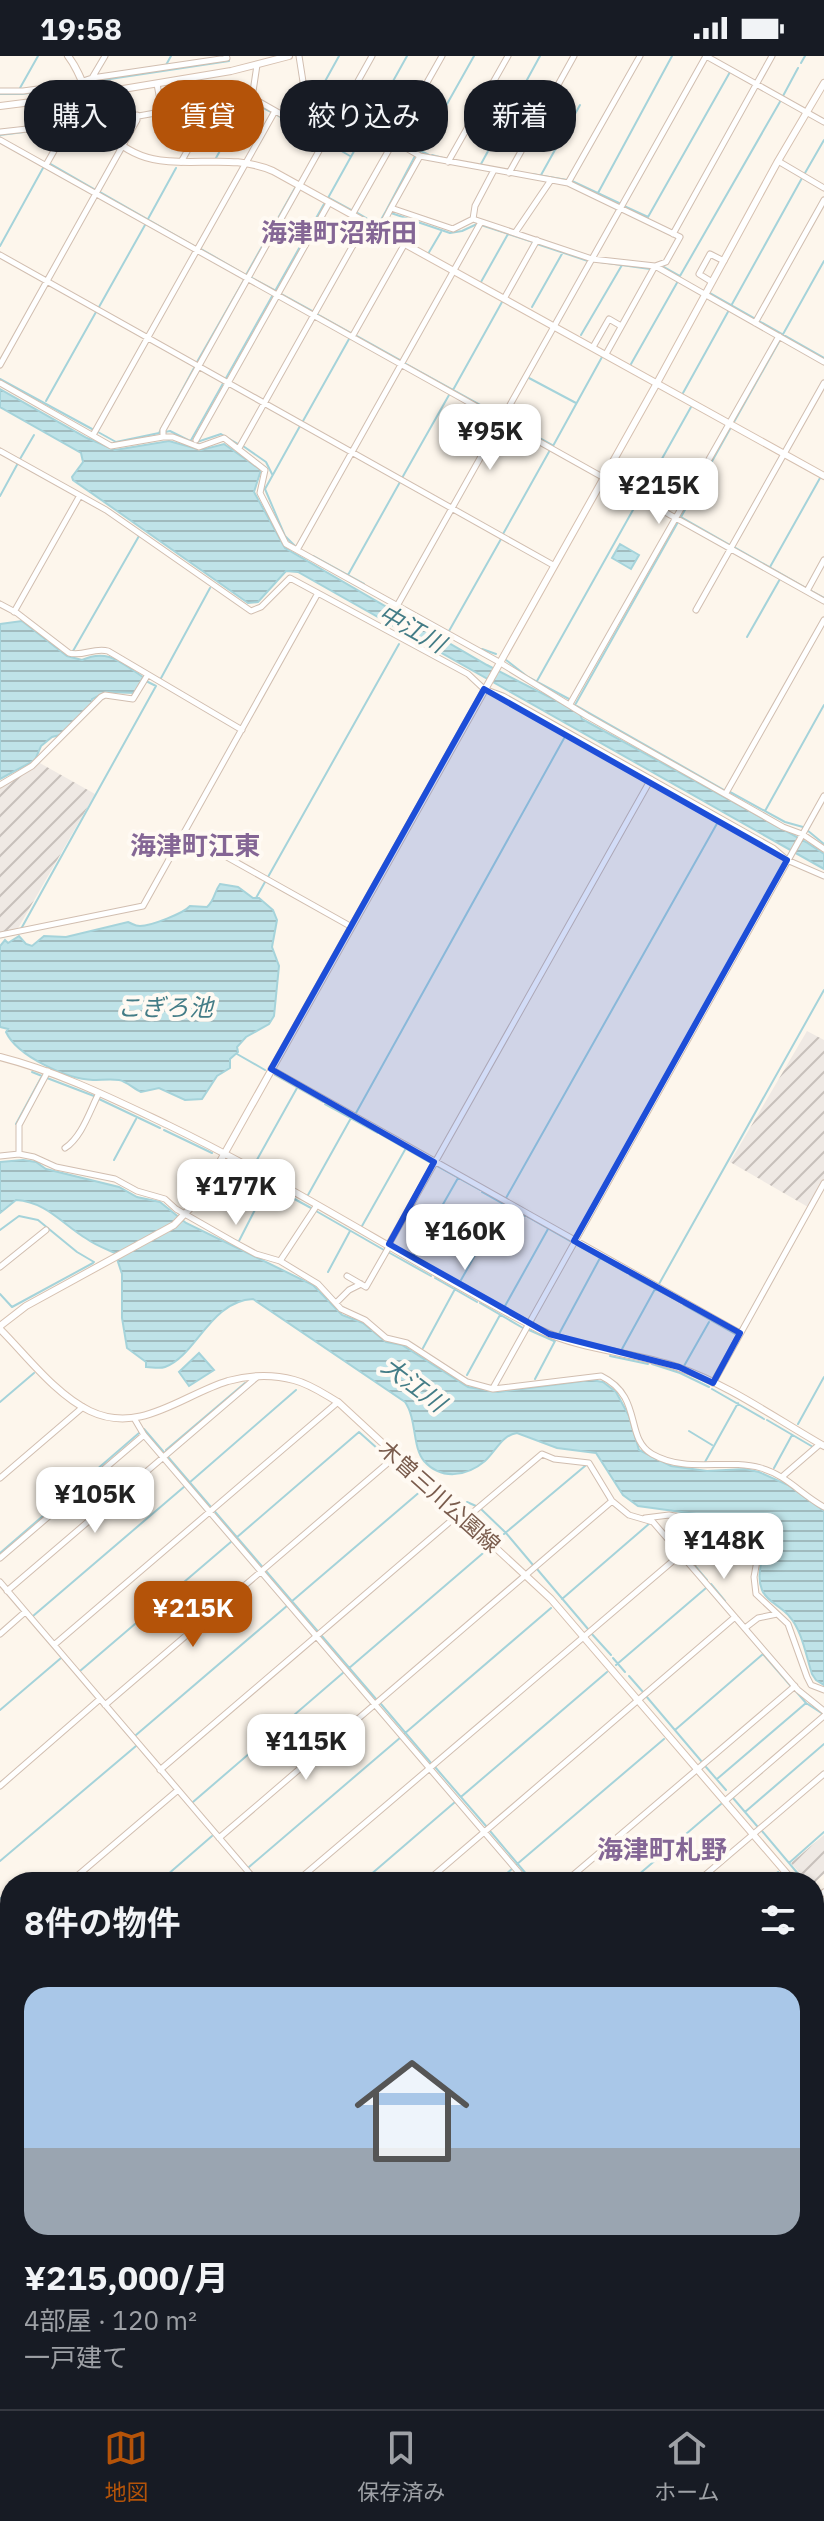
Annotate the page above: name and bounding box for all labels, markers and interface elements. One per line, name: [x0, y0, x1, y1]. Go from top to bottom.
text: 19:58: [40, 9, 122, 48]
chip: 購入: [24, 80, 136, 152]
chip: 賃貸: [152, 80, 264, 152]
chip: 絞り込み: [280, 80, 448, 152]
chip: 新着: [464, 80, 576, 152]
district label: 海津町沼新田: [261, 215, 417, 249]
pin: ¥95K: [443, 404, 537, 472]
text: ¥95K: [457, 413, 523, 447]
pin: ¥215K: [603, 458, 715, 526]
text: ¥215K: [618, 467, 700, 501]
water label: 中江川: [373, 597, 454, 661]
district label: 海津町江東: [130, 828, 260, 862]
water label: こぎろ池: [117, 991, 215, 1023]
pin: ¥177K: [180, 1159, 292, 1227]
text: ¥177K: [195, 1168, 277, 1202]
pin: ¥160K: [409, 1204, 521, 1272]
text: ¥160K: [424, 1213, 506, 1247]
water label: 大江川: [376, 1350, 455, 1420]
street label: 木曽三川公園線: [373, 1434, 507, 1558]
pin: ¥105K: [39, 1467, 151, 1535]
text: ¥105K: [54, 1476, 136, 1510]
pin: ¥148K: [668, 1513, 780, 1581]
text: ¥148K: [683, 1522, 765, 1556]
pin: ¥215K: [137, 1581, 249, 1649]
text: ¥215K: [152, 1590, 234, 1624]
pin: ¥115K: [250, 1714, 362, 1782]
text: ¥115K: [265, 1723, 347, 1757]
district label: 海津町札野: [597, 1832, 727, 1866]
icon: filters: [756, 1898, 800, 1942]
text: 8件の物件: [24, 1900, 180, 1944]
icon: home: [340, 2039, 484, 2183]
text: ¥215,000/月: [24, 2255, 229, 2299]
text: 4部屋 · 120 m²: [24, 2303, 197, 2337]
text: 一戸建て: [24, 2340, 128, 2374]
tab: 地図: [104, 2426, 148, 2506]
tab: 保存済み: [357, 2426, 445, 2506]
tab: ホーム: [654, 2426, 720, 2506]

